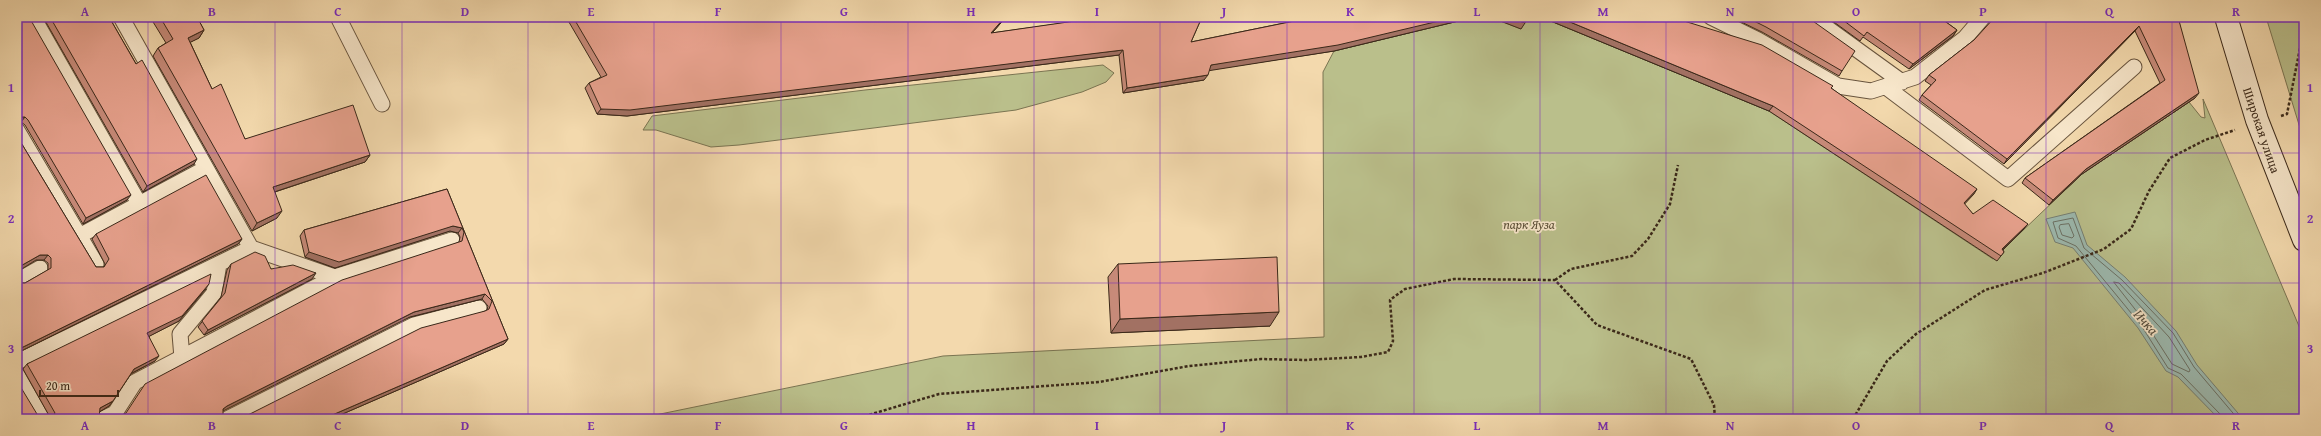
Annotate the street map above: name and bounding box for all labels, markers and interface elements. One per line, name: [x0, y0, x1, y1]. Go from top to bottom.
text: A: [81, 2, 90, 21]
text: B: [208, 2, 216, 21]
text: C: [334, 2, 342, 21]
text: D: [461, 2, 469, 21]
text: E: [588, 2, 595, 21]
text: F: [715, 2, 722, 21]
text: G: [840, 2, 848, 21]
text: H: [966, 2, 976, 21]
text: I: [1095, 2, 1099, 21]
text: J: [1220, 2, 1227, 21]
text: K: [1346, 2, 1355, 21]
text: L: [1474, 2, 1481, 21]
text: M: [1597, 2, 1609, 21]
text: N: [1726, 2, 1735, 21]
text: O: [1852, 2, 1860, 21]
text: P: [1979, 2, 1987, 21]
text: Q: [2105, 2, 2115, 21]
text: R: [2232, 2, 2241, 21]
text: 1: [8, 78, 14, 97]
text: 1: [2307, 78, 2313, 97]
street label: Широкая улица: [2238, 85, 2285, 176]
text: 2: [8, 209, 15, 228]
text: 2: [2307, 209, 2314, 228]
park label: парк Яуза: [1503, 215, 1555, 234]
water label: Ичка: [2129, 305, 2163, 340]
text: 3: [8, 339, 14, 358]
text: 3: [2307, 339, 2313, 358]
scale bar: [40, 372, 118, 398]
text: 20 m: [46, 377, 70, 394]
text: A: [81, 416, 90, 435]
text: B: [208, 416, 216, 435]
text: C: [334, 416, 342, 435]
text: D: [461, 416, 469, 435]
text: E: [588, 416, 595, 435]
text: F: [715, 416, 722, 435]
text: G: [840, 416, 848, 435]
text: H: [966, 416, 976, 435]
text: I: [1095, 416, 1099, 435]
text: J: [1220, 416, 1227, 435]
text: K: [1346, 416, 1355, 435]
text: L: [1474, 416, 1481, 435]
text: M: [1597, 416, 1609, 435]
text: N: [1726, 416, 1735, 435]
text: O: [1852, 416, 1860, 435]
text: P: [1979, 416, 1987, 435]
text: Q: [2105, 416, 2115, 435]
text: R: [2232, 416, 2241, 435]

